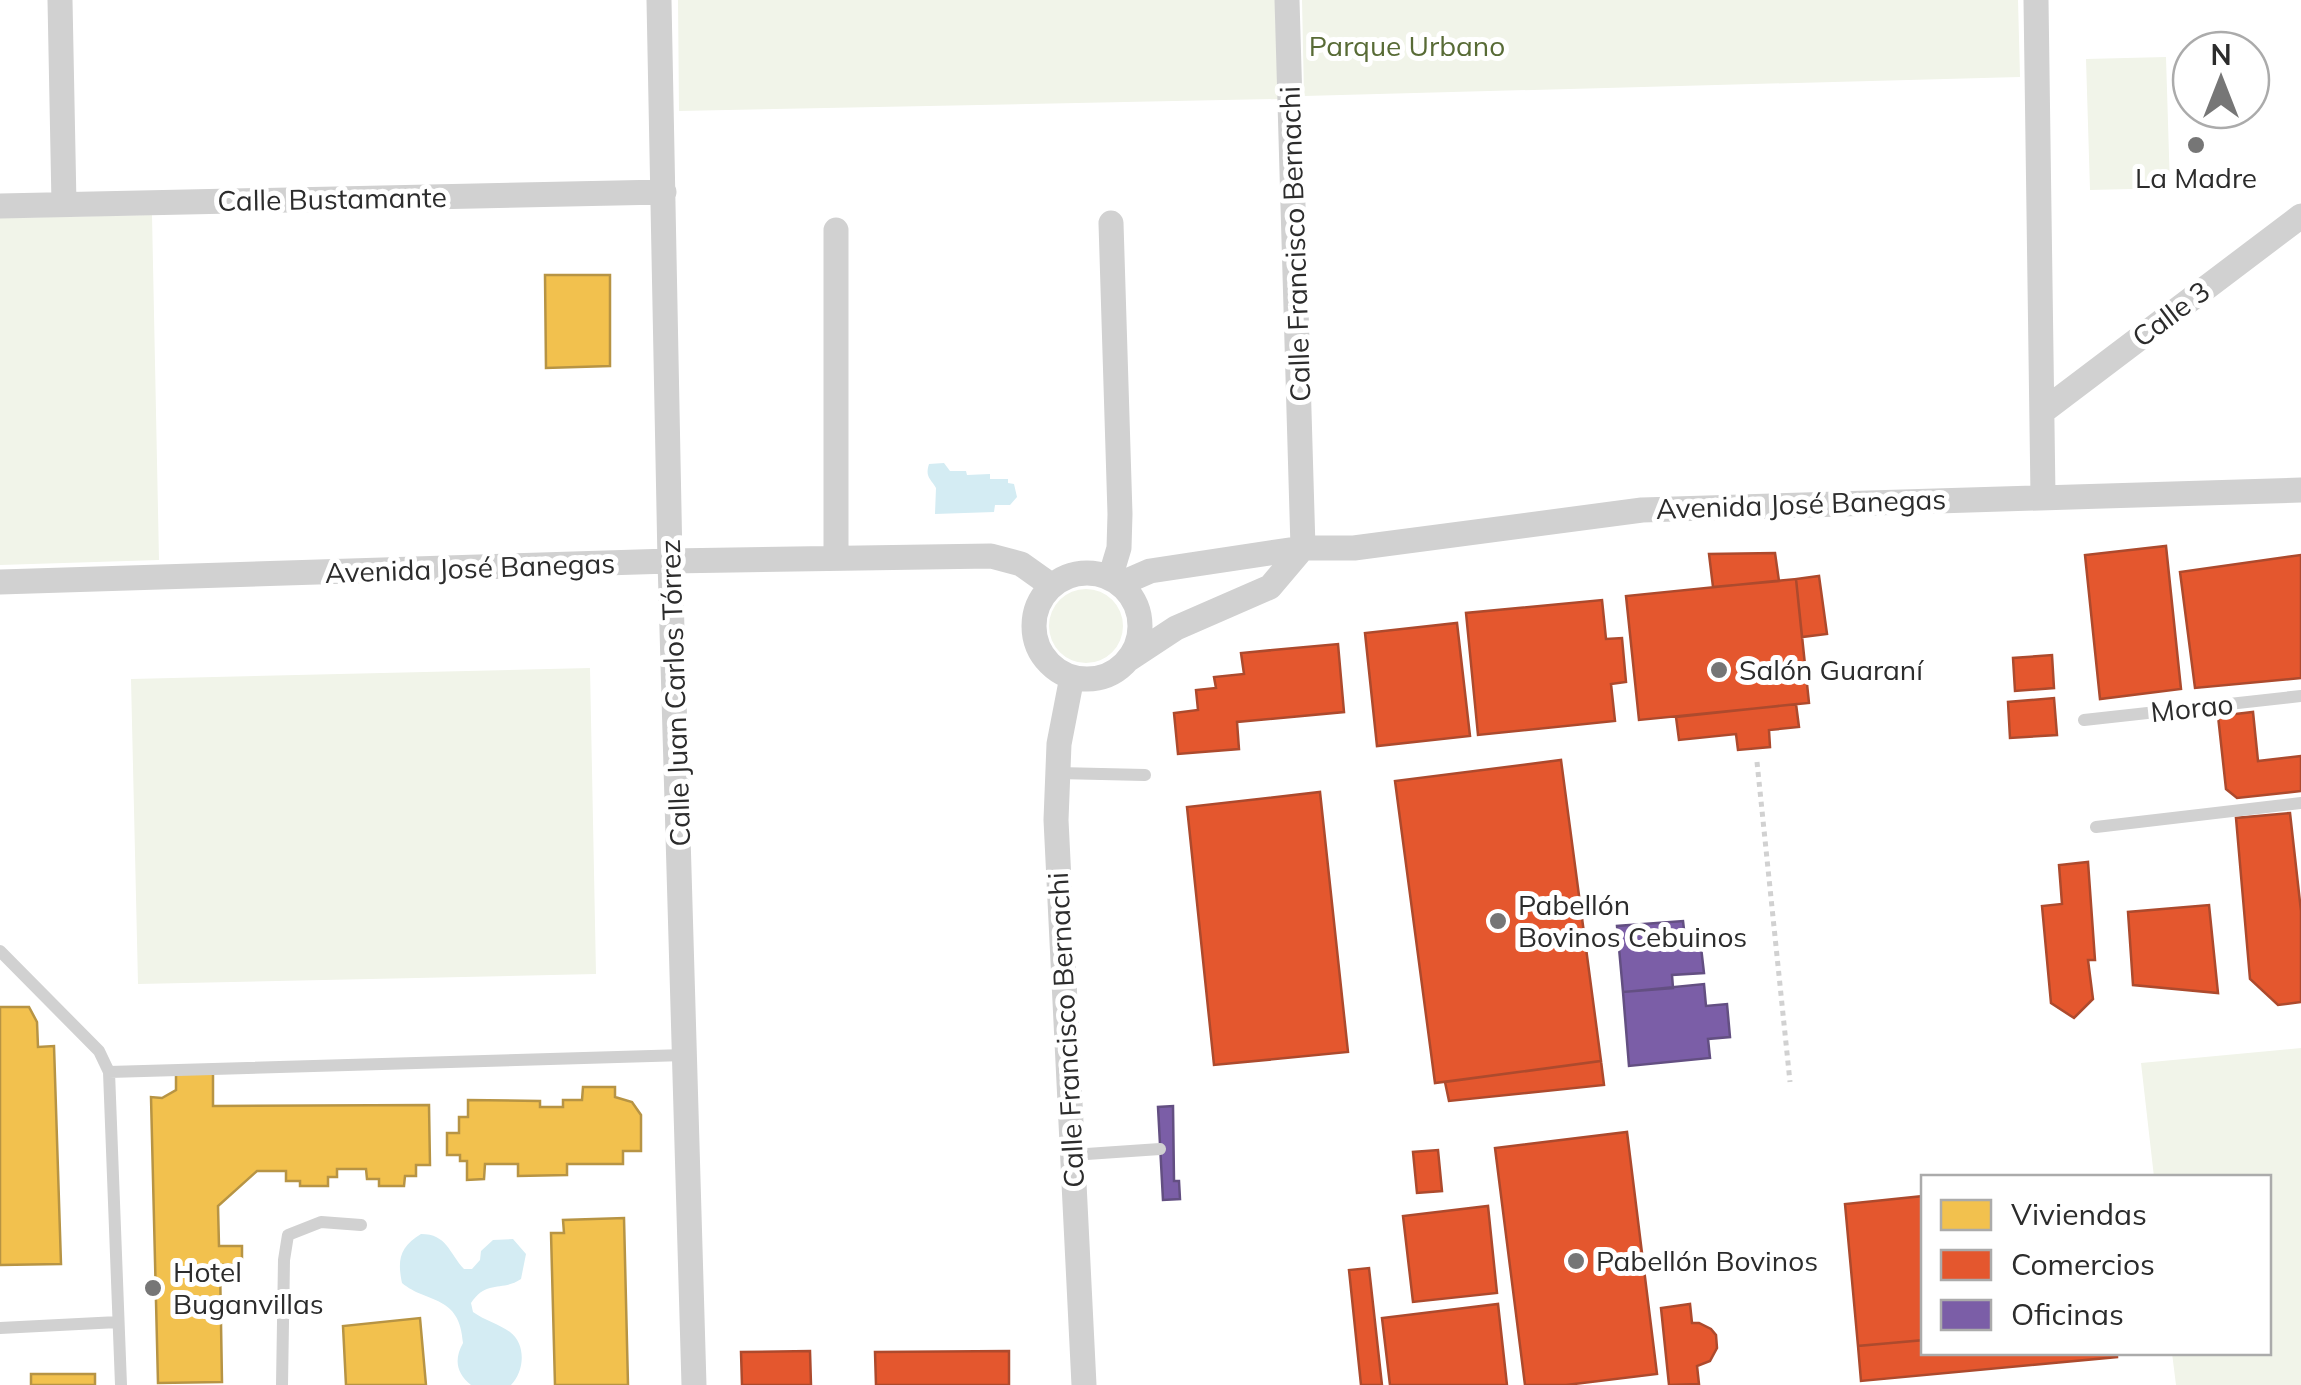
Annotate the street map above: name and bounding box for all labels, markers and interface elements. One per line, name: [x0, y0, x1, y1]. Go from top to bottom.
park label: Parque Urbano: [1309, 28, 1505, 63]
north arrow: [2171, 30, 2271, 130]
text: N: [2210, 37, 2232, 72]
street label: Calle Francisco Bernachi: [1271, 86, 1318, 402]
marker: La Madre: [2185, 134, 2207, 156]
place label: La Madre: [2135, 160, 2257, 195]
street label: Calle Bustamante: [217, 179, 447, 218]
street label: Calle 3: [2125, 273, 2216, 354]
street label: Avenida José Banegas: [1655, 481, 1947, 526]
street label: Calle Juan Carlos Tórrez: [652, 539, 697, 847]
street label: Avenida José Banegas: [324, 545, 616, 590]
place label: Salón Guaraní: [1739, 652, 1924, 687]
marker: Salón Guaraní: [1708, 659, 1730, 681]
street label: Morao: [2149, 686, 2235, 729]
street label: Calle Francisco Bernachi: [1040, 871, 1091, 1189]
place label: Pabellón Bovinos Cebuinos: [1518, 887, 1747, 954]
marker: Pabellón Bovinos Cebuinos: [1487, 910, 1509, 932]
legend: [1921, 1175, 2271, 1355]
text: Viviendas: [2011, 1195, 2147, 1233]
place label: Pabellón Bovinos: [1596, 1243, 1818, 1278]
text: Comercios: [2011, 1245, 2155, 1283]
marker: Pabellón Bovinos: [1565, 1250, 1587, 1272]
place label: Hotel Buganvillas: [173, 1254, 324, 1321]
marker: Hotel Buganvillas: [142, 1277, 164, 1299]
text: Oficinas: [2011, 1295, 2124, 1333]

